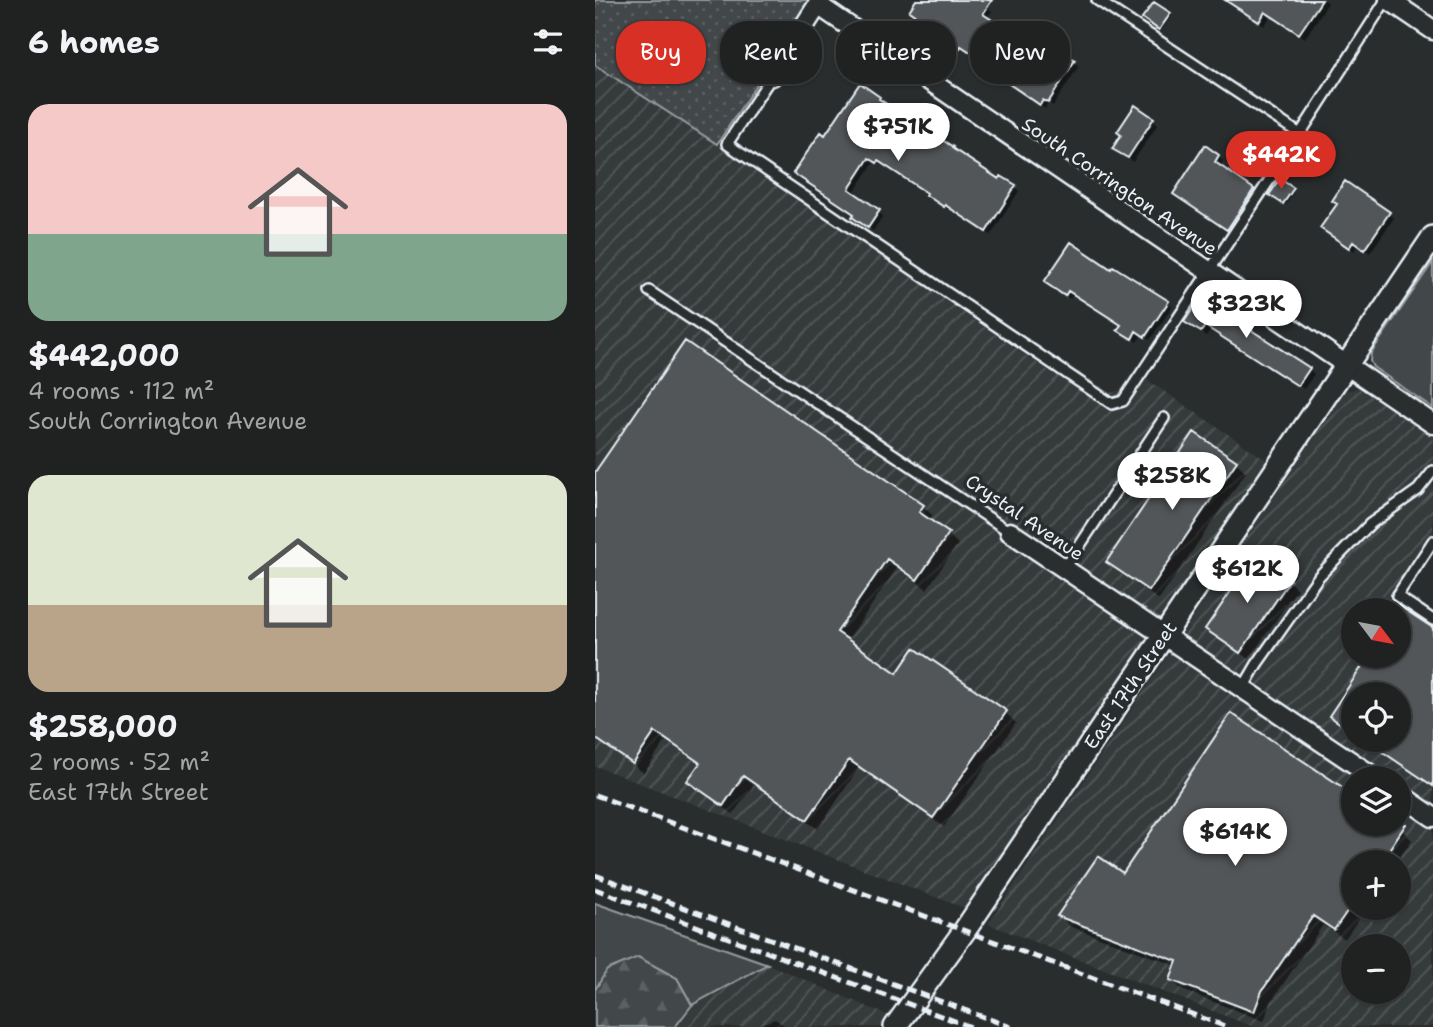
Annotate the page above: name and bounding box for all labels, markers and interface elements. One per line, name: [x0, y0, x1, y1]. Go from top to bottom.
chip: Buy: [616, 21, 706, 84]
chip: Rent: [720, 21, 822, 84]
chip: Filters: [836, 21, 956, 84]
chip: New: [970, 21, 1070, 84]
text: 6 homes: [28, 22, 160, 63]
icon: filters: [529, 23, 567, 61]
pin: $751K: [849, 104, 947, 163]
text: $751K: [863, 111, 933, 141]
street label: South Corrington Avenue: [1017, 112, 1222, 261]
pin: $442K: [1232, 132, 1330, 191]
text: $442K: [1242, 139, 1320, 169]
icon: home: [235, 149, 361, 275]
pin: $323K: [1197, 280, 1295, 340]
text: $323K: [1207, 288, 1285, 318]
text: $442,000: [28, 335, 180, 376]
text: 4 rooms · 112 m²: [28, 376, 214, 406]
text: South Corrington Avenue: [28, 406, 307, 436]
pin: $258K: [1123, 452, 1221, 512]
text: $258K: [1133, 460, 1211, 490]
street label: Crystal Avenue: [961, 468, 1089, 566]
icon: home: [235, 520, 361, 646]
pin: $612K: [1198, 546, 1296, 605]
text: $612K: [1211, 553, 1283, 583]
north arrow: [1341, 598, 1411, 668]
map controls: [1341, 598, 1411, 1004]
street label: East 17th Street: [1078, 616, 1183, 754]
button: locate: [1341, 682, 1411, 752]
text: $258,000: [28, 706, 178, 747]
text: 2 rooms · 52 m²: [28, 747, 210, 777]
button: layers: [1341, 766, 1411, 836]
text: East 17th Street: [28, 777, 209, 807]
pin: $614K: [1186, 808, 1284, 868]
text: $614K: [1199, 816, 1271, 846]
button: +: [1341, 850, 1411, 920]
button: −: [1341, 934, 1411, 1004]

